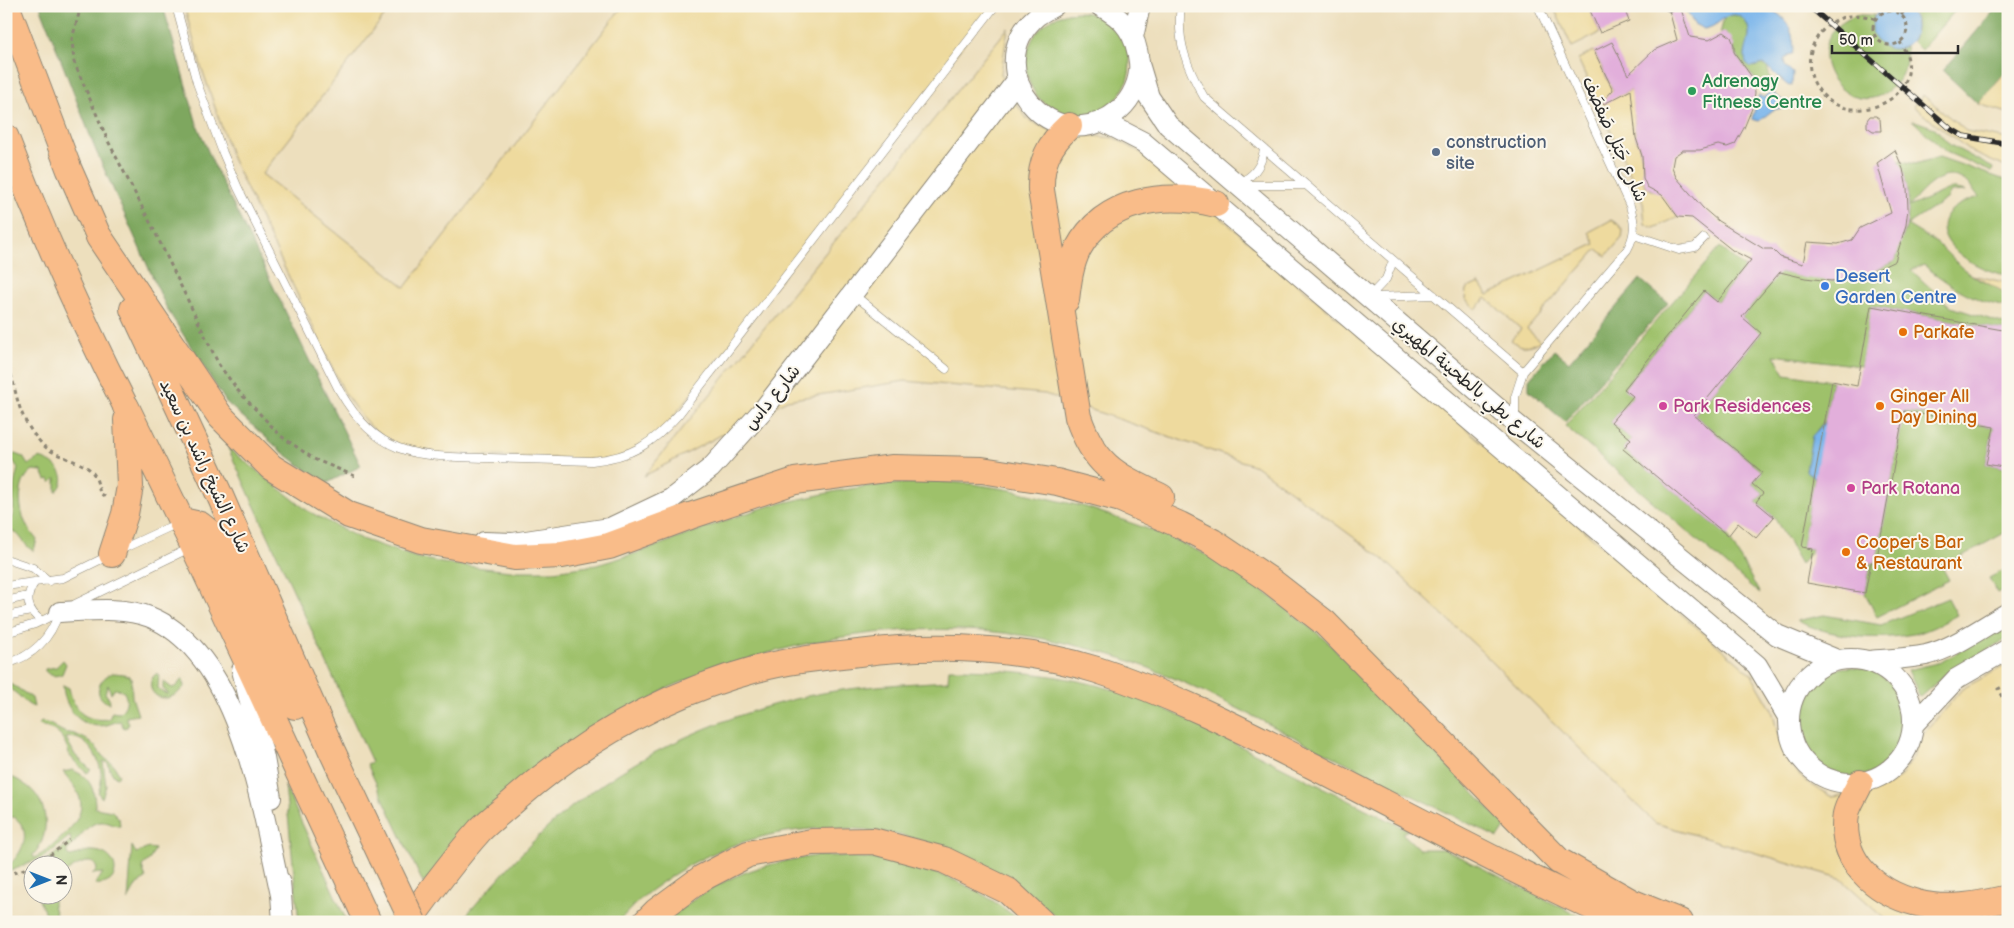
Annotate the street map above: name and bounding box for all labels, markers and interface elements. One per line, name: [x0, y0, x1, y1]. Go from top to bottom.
scale bar: [1832, 22, 1958, 54]
text: 50 m: [1839, 31, 1873, 50]
place label: Adrenagy Fitness Centre: [1702, 71, 1822, 113]
street label: شارع جَبَل صَفصَف: [1577, 73, 1652, 206]
marker: Adrenagy Fitness Centre: [1686, 85, 1698, 97]
place label: construction site: [1446, 132, 1547, 174]
marker: construction site: [1430, 146, 1442, 158]
place label: Desert Garden Centre: [1835, 266, 1957, 308]
marker: Desert Garden Centre: [1819, 280, 1831, 292]
street label: شارع بطي بالطحينة المهيري: [1385, 313, 1549, 457]
place label: Parkafe: [1913, 322, 1975, 343]
marker: Parkafe: [1897, 326, 1909, 338]
street label: شارع داس: [740, 361, 806, 435]
street label: شارع الشيخ راشد بن سعيد: [154, 376, 254, 557]
place label: Ginger All Day Dining: [1890, 386, 1977, 428]
place label: Park Residences: [1673, 396, 1811, 417]
marker: Park Residences: [1657, 400, 1669, 412]
marker: Ginger All Day Dining: [1874, 400, 1886, 412]
place label: Park Rotana: [1861, 478, 1960, 499]
marker: Park Rotana: [1845, 482, 1857, 494]
place label: Cooper's Bar & Restaurant: [1856, 532, 1964, 574]
marker: Cooper's Bar & Restaurant: [1840, 546, 1852, 558]
north arrow: [22, 856, 72, 906]
text: N: [52, 875, 69, 885]

